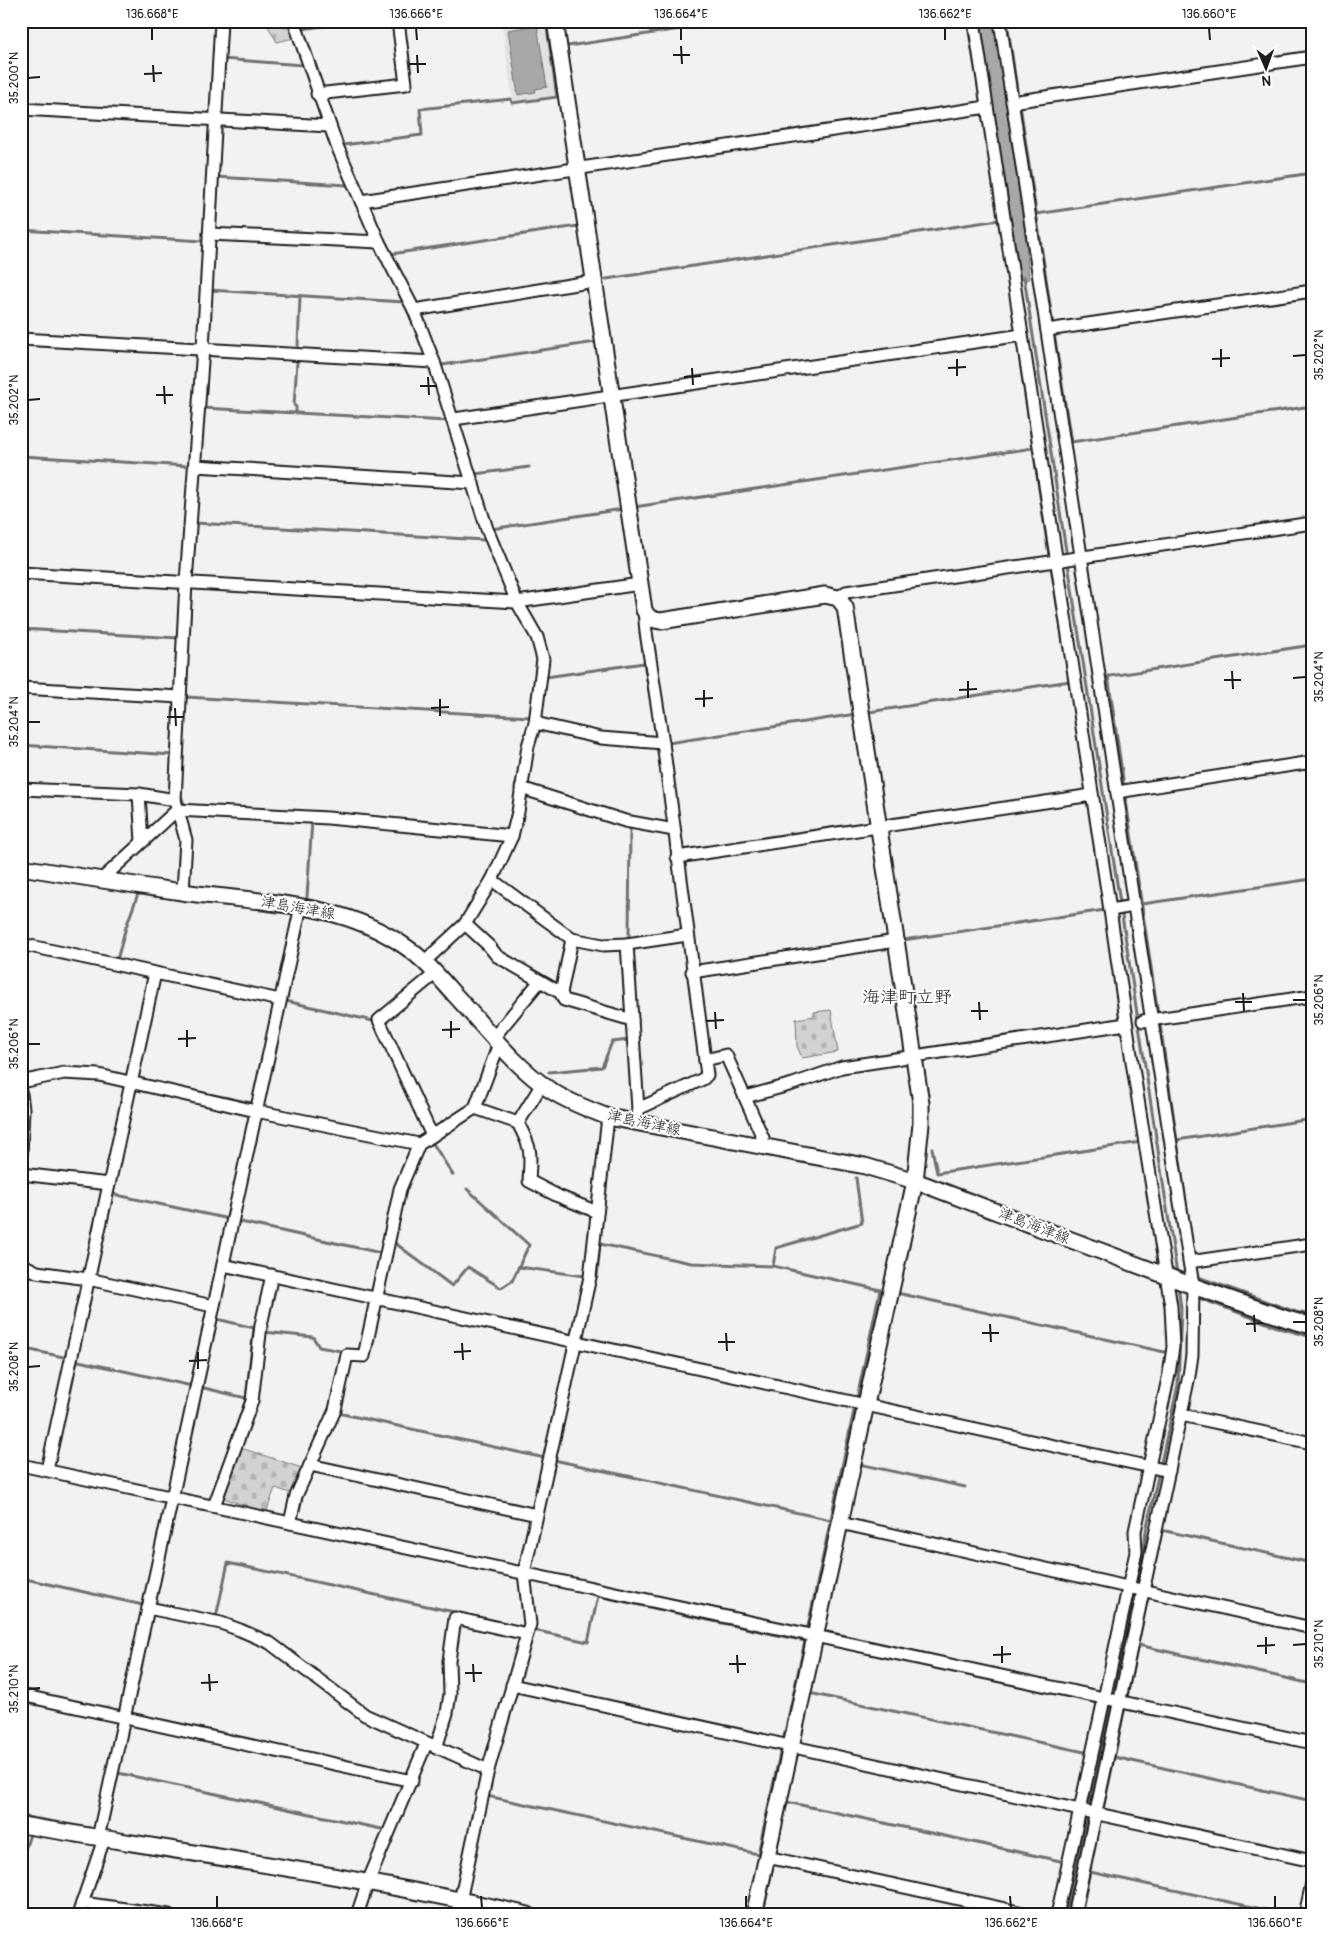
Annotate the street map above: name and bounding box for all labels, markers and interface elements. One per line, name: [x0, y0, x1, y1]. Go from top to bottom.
text: 136.668°E: [126, 7, 178, 22]
text: 136.666°E: [389, 7, 443, 22]
text: 136.664°E: [654, 7, 708, 22]
text: 136.662°E: [918, 7, 972, 22]
text: 136.660°E: [1182, 7, 1236, 22]
north arrow: [1240, 42, 1290, 92]
text: 35.200°N: [7, 52, 22, 104]
text: N: [1261, 72, 1271, 89]
text: 35.202°N: [1312, 330, 1327, 380]
text: 35.202°N: [7, 375, 22, 425]
text: 35.204°N: [1312, 651, 1327, 703]
text: 35.204°N: [7, 696, 22, 748]
street label: 津島海津線: [259, 892, 337, 924]
text: 35.206°N: [1312, 974, 1327, 1026]
district label: 海津町立野: [862, 986, 952, 1009]
text: 35.206°N: [7, 1018, 22, 1070]
street label: 津島海津線: [605, 1106, 683, 1140]
street label: 津島海津線: [996, 1204, 1072, 1248]
text: 35.208°N: [1312, 1297, 1327, 1347]
text: 35.208°N: [7, 1342, 22, 1392]
text: 35.210°N: [1312, 1620, 1327, 1668]
text: 35.210°N: [7, 1665, 22, 1713]
text: 136.668°E: [191, 1916, 243, 1931]
text: 136.666°E: [455, 1916, 509, 1931]
text: 136.664°E: [719, 1916, 773, 1931]
text: 136.662°E: [984, 1916, 1038, 1931]
text: 136.660°E: [1248, 1916, 1302, 1931]

